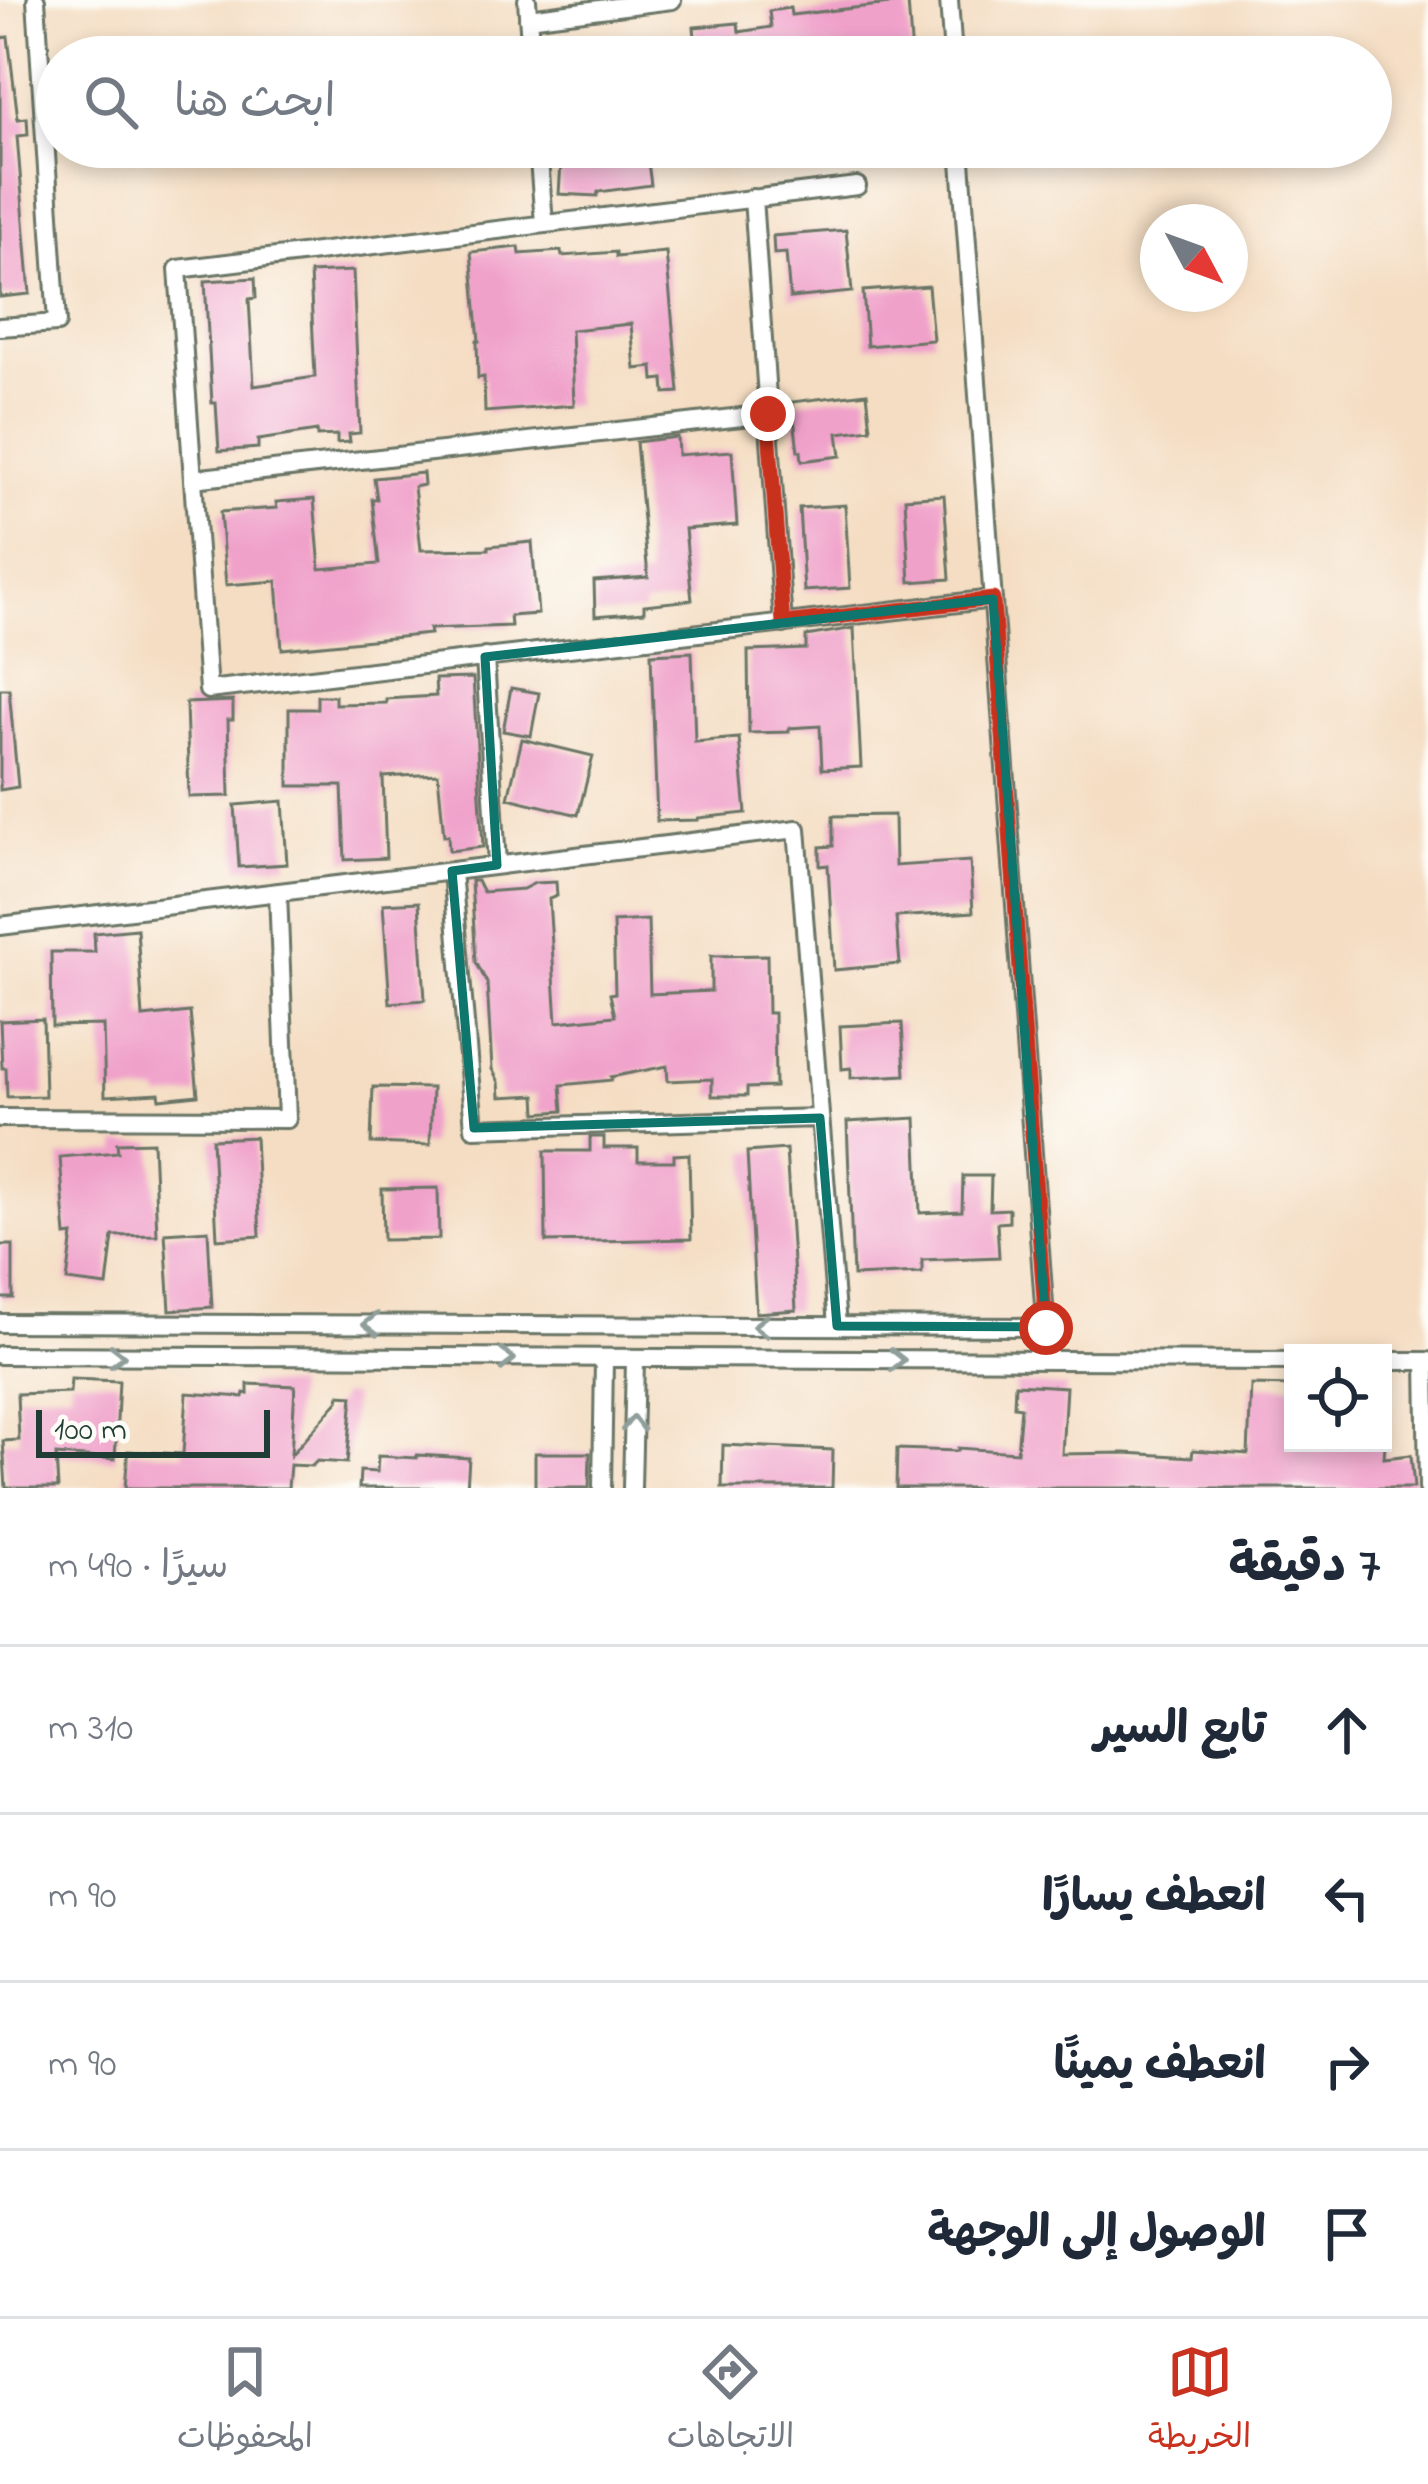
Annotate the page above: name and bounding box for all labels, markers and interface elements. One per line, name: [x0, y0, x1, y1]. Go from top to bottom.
search box: [36, 36, 1392, 168]
icon: search: [78, 69, 144, 135]
text: ابحث هنا: [174, 71, 336, 137]
north arrow: [1140, 204, 1248, 312]
route end: [741, 387, 795, 441]
route start: [1019, 1301, 1073, 1355]
one-way arrow: [361, 1311, 379, 1337]
one-way arrow: [751, 1313, 769, 1339]
one-way arrow: [108, 1342, 127, 1368]
map controls: [1284, 1344, 1392, 1452]
button: locate: [1284, 1344, 1392, 1452]
one-way arrow: [499, 1346, 517, 1372]
one-way arrow: [889, 1347, 907, 1373]
scale bar: [36, 1404, 270, 1457]
text: 100 m: [54, 1407, 127, 1455]
one-way arrow: [620, 1414, 646, 1433]
text: 7 دقيقة: [1229, 1530, 1380, 1605]
text: سيرًا · 490 m: [48, 1539, 228, 1596]
icon: ahead: [1314, 1697, 1380, 1763]
text: تابع السير: [1094, 1698, 1266, 1764]
text: 310 m: [48, 1701, 133, 1758]
icon: left: [1314, 1865, 1380, 1931]
text: انعطف يسارًا: [1042, 1866, 1266, 1932]
text: 90 m: [48, 1869, 117, 1926]
icon: right: [1314, 2033, 1380, 2099]
text: انعطف يمينًا: [1054, 2034, 1266, 2100]
text: 90 m: [48, 2037, 117, 2094]
icon: arrive: [1314, 2201, 1380, 2267]
text: الوصول إلى الوجهة: [927, 2202, 1266, 2268]
tab: المحفوظات: [177, 2339, 313, 2465]
tab: الاتجاهات: [667, 2339, 794, 2465]
tab: الخريطة: [1148, 2339, 1251, 2465]

